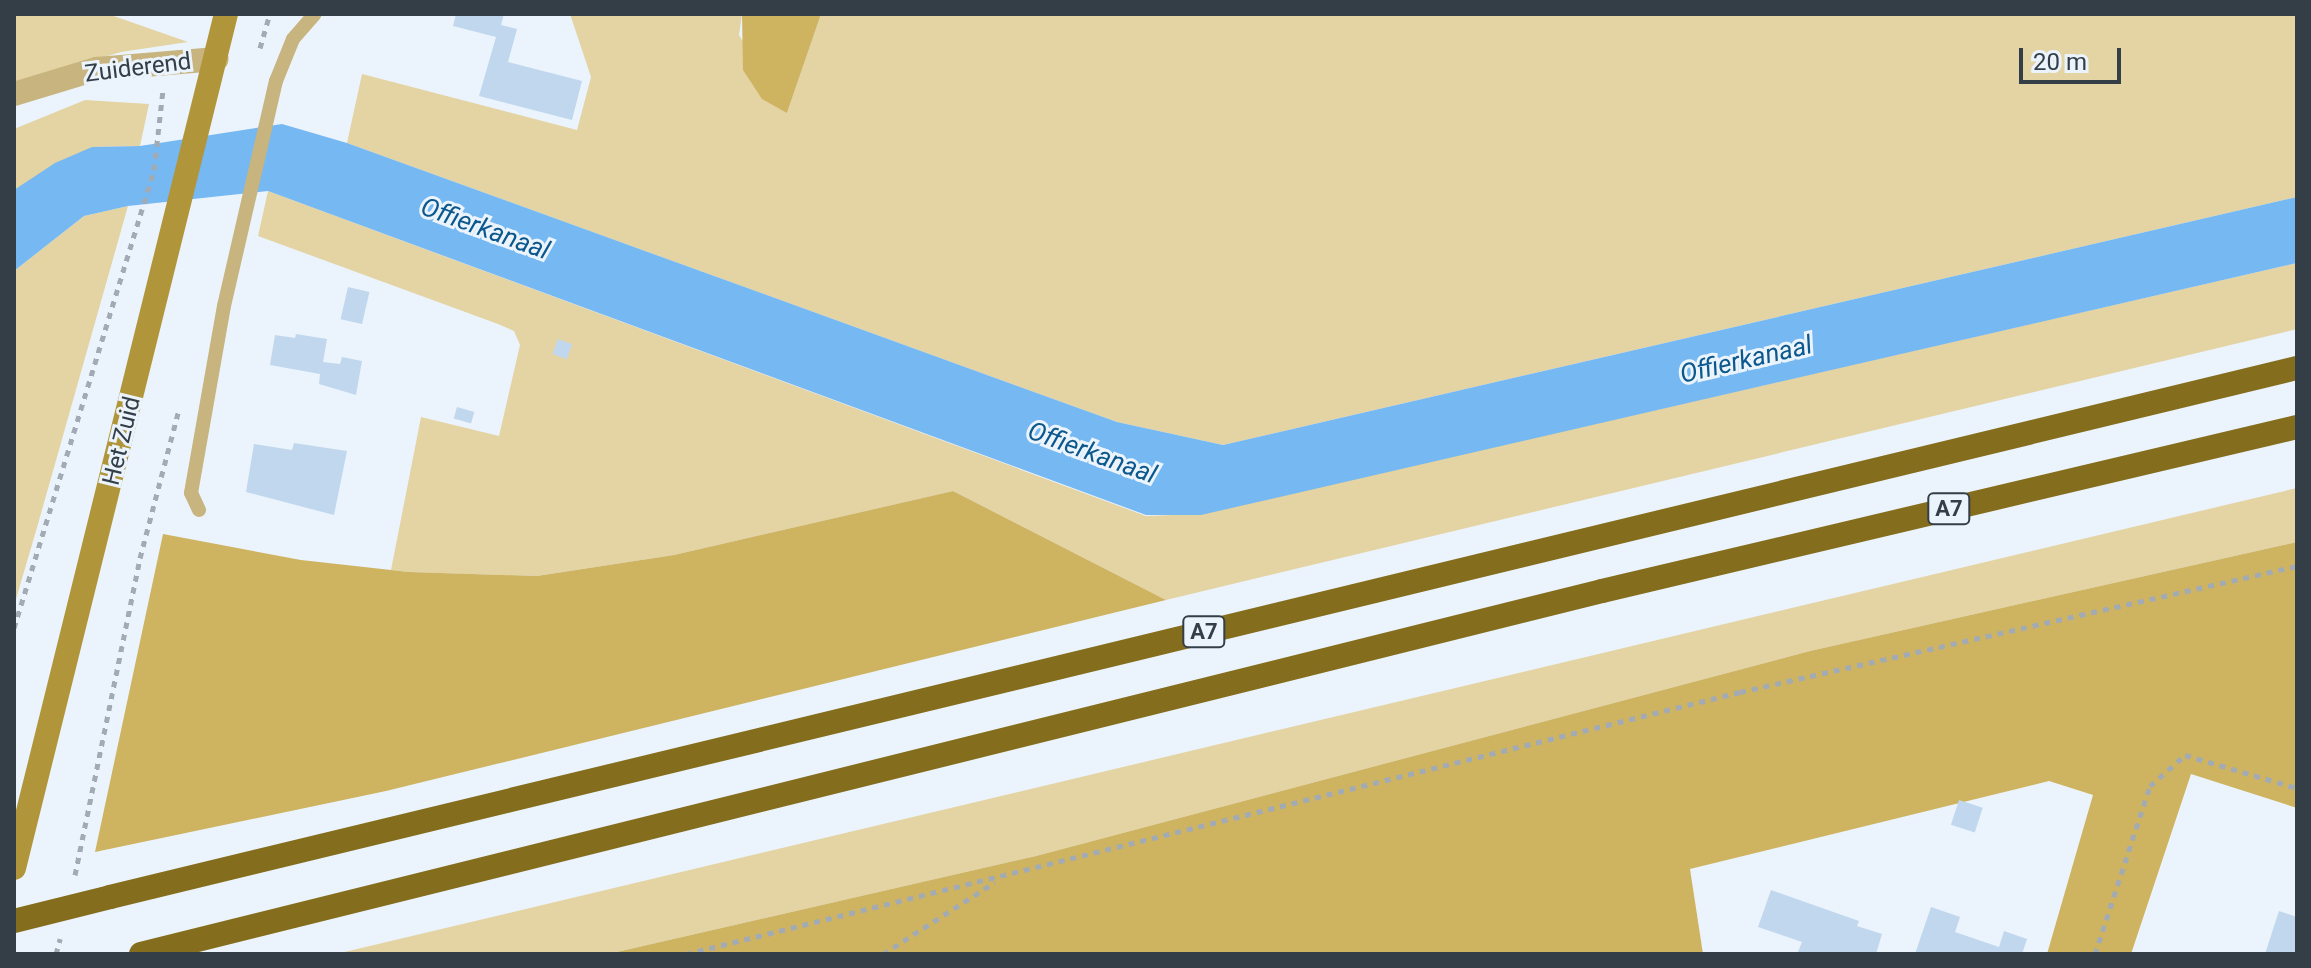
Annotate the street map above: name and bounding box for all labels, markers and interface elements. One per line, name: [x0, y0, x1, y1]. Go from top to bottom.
scale bar: [2023, 32, 2125, 82]
street label: Zuiderend: [83, 47, 193, 89]
text: 20 m: [2033, 48, 2087, 76]
water label: Offierkanaal: [416, 191, 554, 267]
water label: Offierkanaal: [1677, 330, 1815, 390]
street label: Het Zuid: [97, 394, 147, 488]
water label: Offierkanaal: [1023, 415, 1161, 491]
road number: A7: [1927, 491, 1971, 527]
road number: A7: [1182, 614, 1226, 650]

